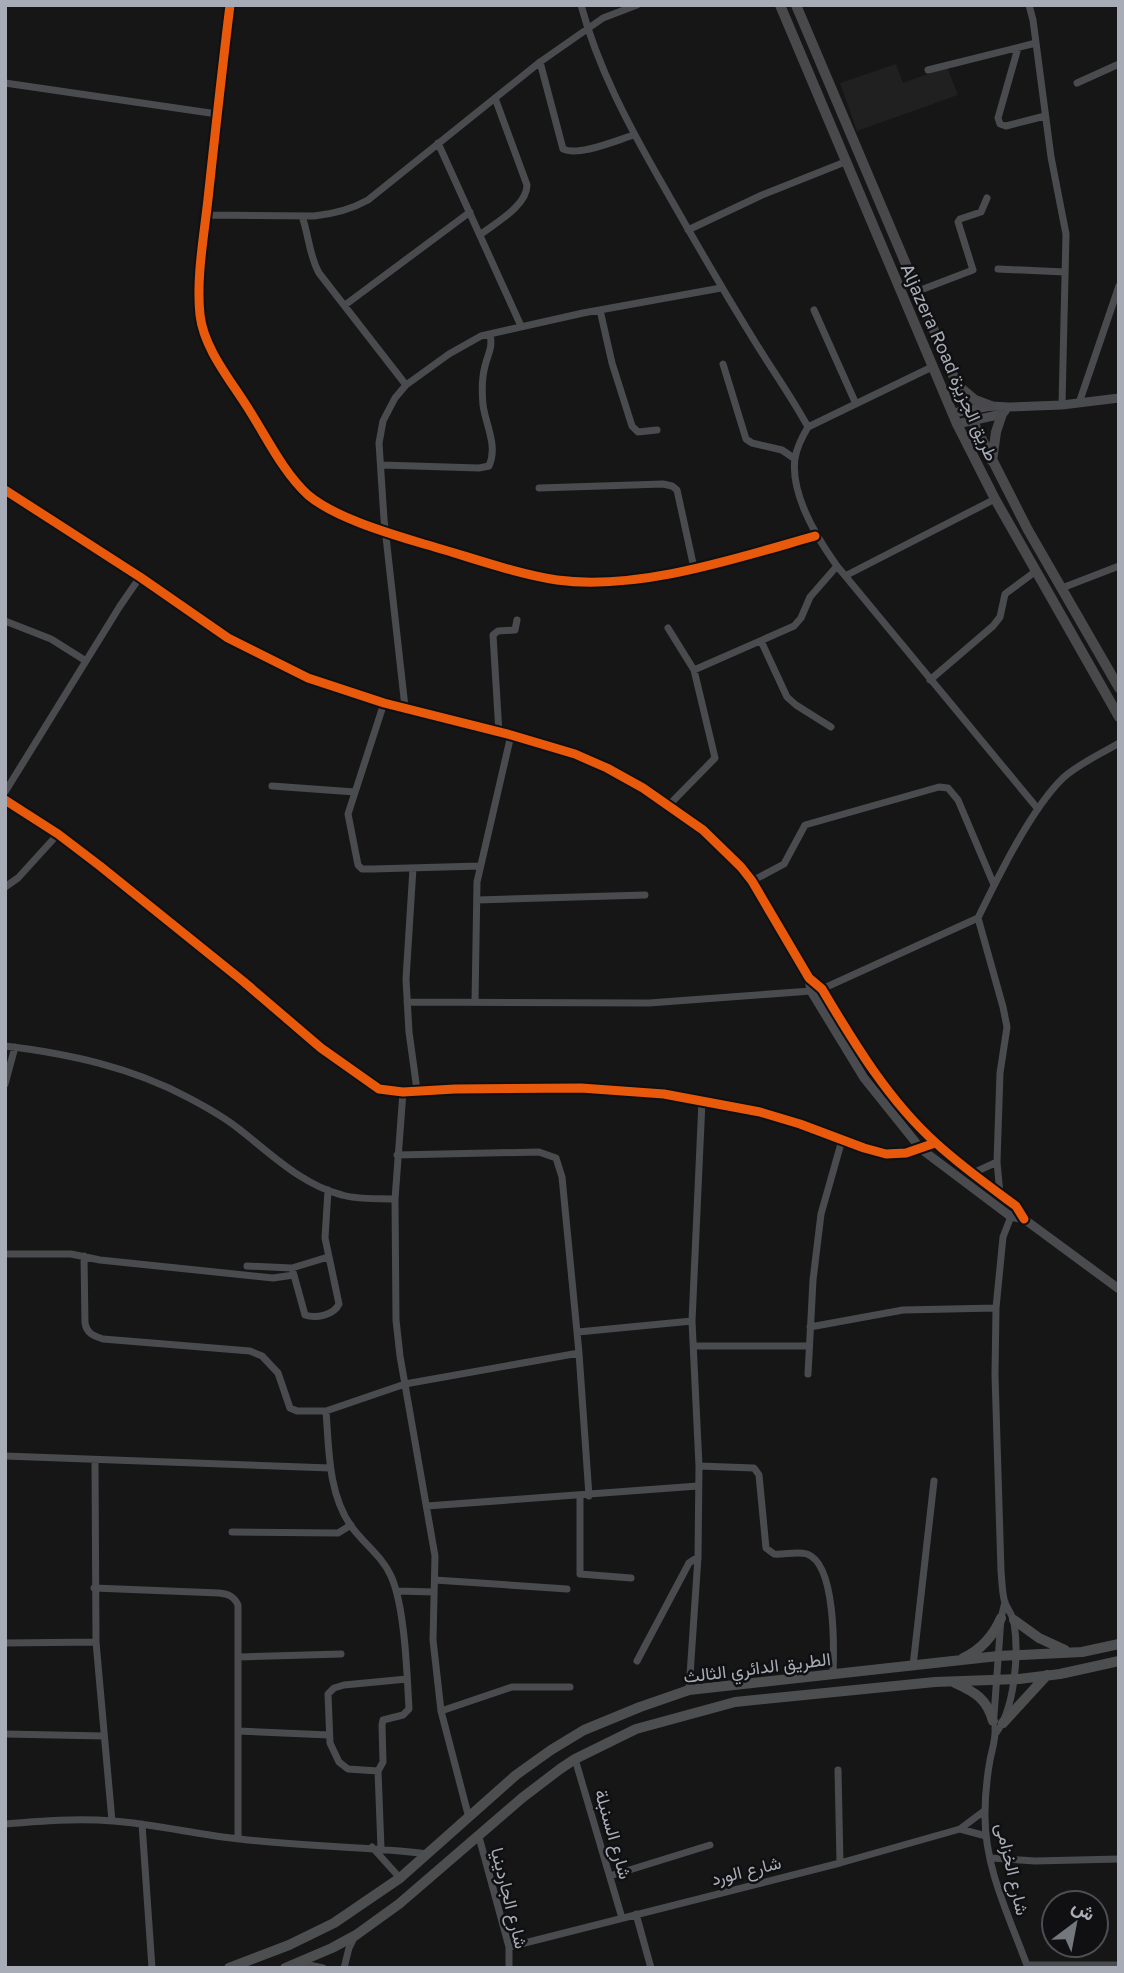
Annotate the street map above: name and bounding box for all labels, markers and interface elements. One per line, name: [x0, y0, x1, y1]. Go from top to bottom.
street label: Aljazera Road طريق الجزيزة: [896, 260, 1003, 464]
street label: الطريق الدائري الثالث: [682, 1647, 832, 1692]
street label: شارع السنبلة: [589, 1786, 637, 1882]
street label: شارع الخزامى: [990, 1821, 1034, 1918]
street label: شارع الجاردينيا: [485, 1845, 533, 1951]
street label: شارع الورد: [709, 1851, 784, 1891]
north arrow: [1040, 1889, 1110, 1959]
text: ش: [1068, 1893, 1100, 1926]

